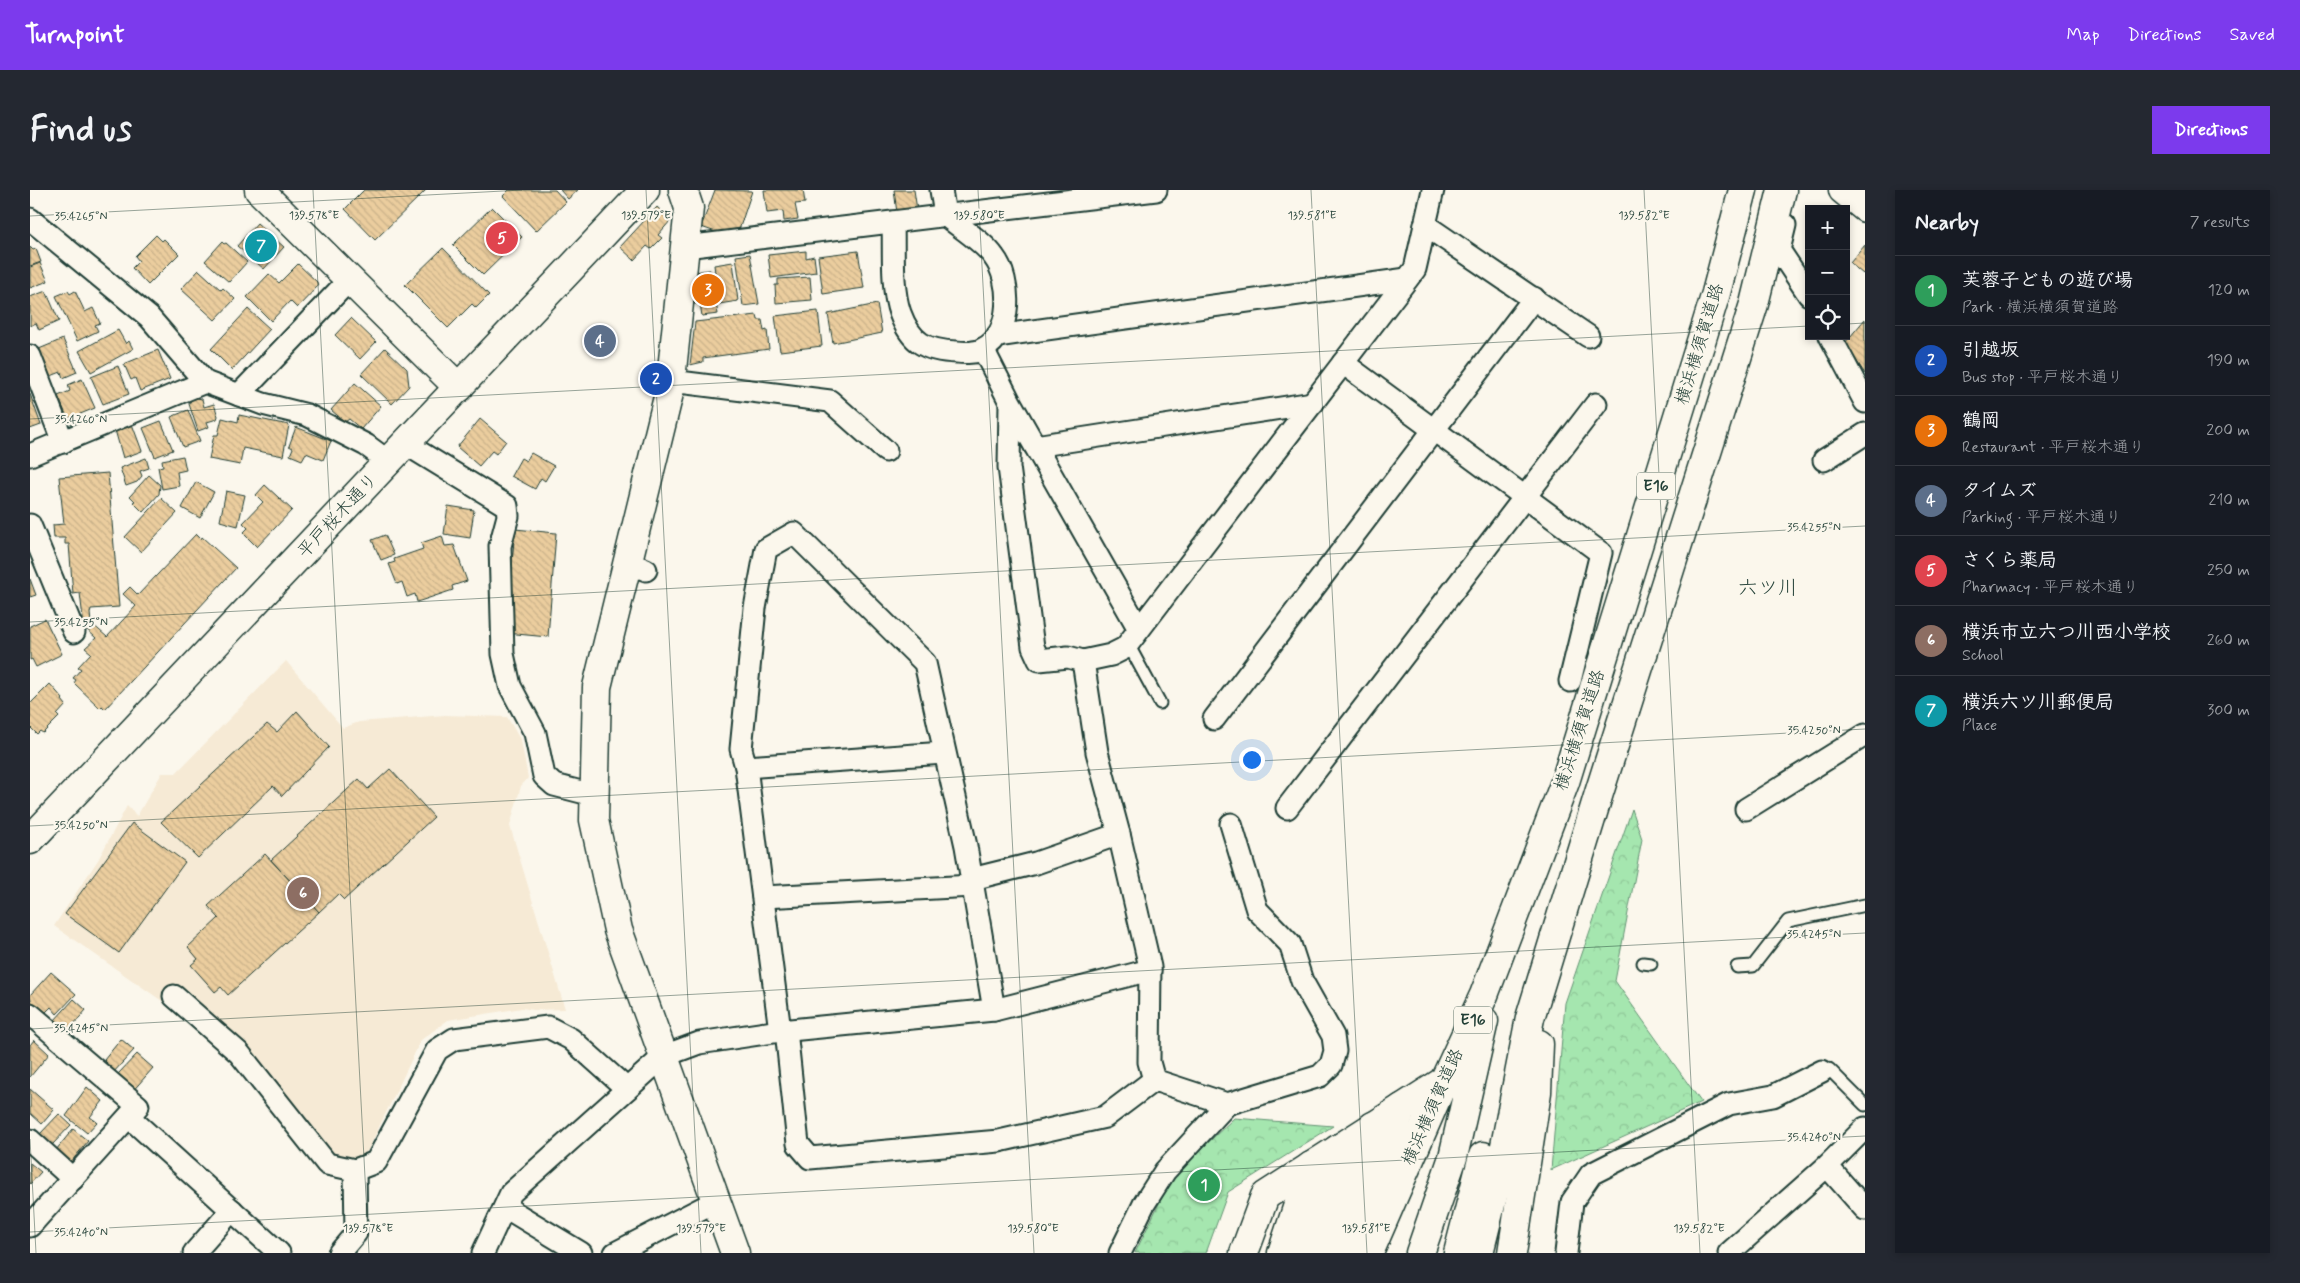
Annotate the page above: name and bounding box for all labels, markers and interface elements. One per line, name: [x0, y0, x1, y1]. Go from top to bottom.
text: Turnpoint: [25, 20, 125, 51]
text: Map: [2067, 23, 2100, 47]
text: Directions: [2128, 23, 2202, 47]
text: Saved: [2230, 23, 2275, 47]
button: Directions: [2152, 106, 2270, 154]
text: Find us: [30, 107, 132, 153]
map controls: [1805, 205, 1850, 340]
button: +: [1805, 205, 1850, 250]
text: 139.578°E: [289, 208, 339, 224]
text: 139.579°E: [621, 208, 671, 224]
text: 139.580°E: [953, 208, 1005, 224]
text: 139.581°E: [1287, 208, 1337, 224]
text: 139.582°E: [1618, 208, 1670, 224]
text: 35.4265°N: [55, 209, 107, 225]
text: Nearby: [1915, 209, 1979, 237]
text: 7 results: [2190, 212, 2250, 233]
pin: 5: [486, 219, 518, 257]
pin: 7: [245, 227, 277, 265]
button: −: [1805, 250, 1850, 295]
text: 芙蓉子どもの遊び場: [1962, 268, 2133, 293]
pin: 3: [692, 271, 724, 309]
street label: 横浜横須賀道路: [1670, 280, 1730, 408]
text: 1: [1927, 280, 1935, 301]
text: 120 m: [2208, 280, 2250, 301]
button: locate: [1805, 295, 1850, 340]
text: Park · 横浜横須賀道路: [1962, 297, 2118, 318]
pin: 4: [584, 322, 616, 360]
text: 引越坂: [1962, 338, 2019, 363]
text: 2: [1927, 350, 1935, 371]
text: 190 m: [2207, 350, 2250, 371]
pin: 2: [640, 360, 672, 398]
text: Bus stop · 平戸桜木通り: [1962, 367, 2123, 388]
text: 鶴岡: [1962, 408, 2000, 433]
text: 35.4260°N: [55, 412, 107, 428]
text: 3: [1927, 420, 1935, 441]
text: 200 m: [2206, 420, 2250, 441]
text: Restaurant · 平戸桜木通り: [1962, 437, 2145, 458]
street label: 平戸桜木通り: [292, 468, 384, 564]
road number: E16: [1637, 472, 1675, 500]
text: タイムズ: [1962, 478, 2036, 503]
text: 4: [1926, 490, 1936, 511]
text: 210 m: [2209, 490, 2250, 511]
text: Parking · 平戸桜木通り: [1962, 507, 2121, 528]
text: 35.4255°N: [1787, 520, 1841, 536]
text: さくら薬局: [1962, 548, 2057, 573]
text: 5: [1926, 560, 1936, 581]
text: 250 m: [2207, 560, 2250, 581]
district label: 六ツ川: [1738, 575, 1798, 602]
text: Pharmacy · 平戸桜木通り: [1962, 577, 2139, 598]
text: 35.4255°N: [54, 615, 108, 631]
text: 横浜市立六つ川西小学校: [1962, 620, 2171, 645]
text: 6: [1927, 630, 1935, 651]
text: 260 m: [2207, 630, 2250, 651]
text: School: [1962, 645, 2003, 666]
street label: 横浜横須賀道路: [1549, 666, 1611, 794]
text: 横浜六ツ川郵便局: [1962, 690, 2114, 715]
text: 7: [1926, 700, 1936, 721]
text: 300 m: [2207, 700, 2250, 721]
text: Place: [1962, 715, 1997, 736]
text: 35.4250°N: [1787, 723, 1841, 739]
your location: [1239, 747, 1265, 773]
text: 35.4250°N: [54, 818, 108, 834]
pin: 6: [287, 874, 319, 912]
text: 35.4245°N: [1787, 927, 1841, 943]
road number: E16: [1454, 1006, 1492, 1034]
text: 35.4245°N: [54, 1021, 108, 1037]
street label: 横浜横須賀道路: [1396, 1045, 1470, 1169]
text: 35.4240°N: [1787, 1130, 1841, 1146]
pin: 1: [1188, 1166, 1220, 1204]
text: 139.578°E: [343, 1221, 393, 1237]
text: 139.579°E: [676, 1221, 726, 1237]
text: 139.580°E: [1007, 1221, 1059, 1237]
text: 139.581°E: [1341, 1221, 1391, 1237]
text: 139.582°E: [1673, 1221, 1725, 1237]
text: 35.4240°N: [54, 1225, 108, 1241]

